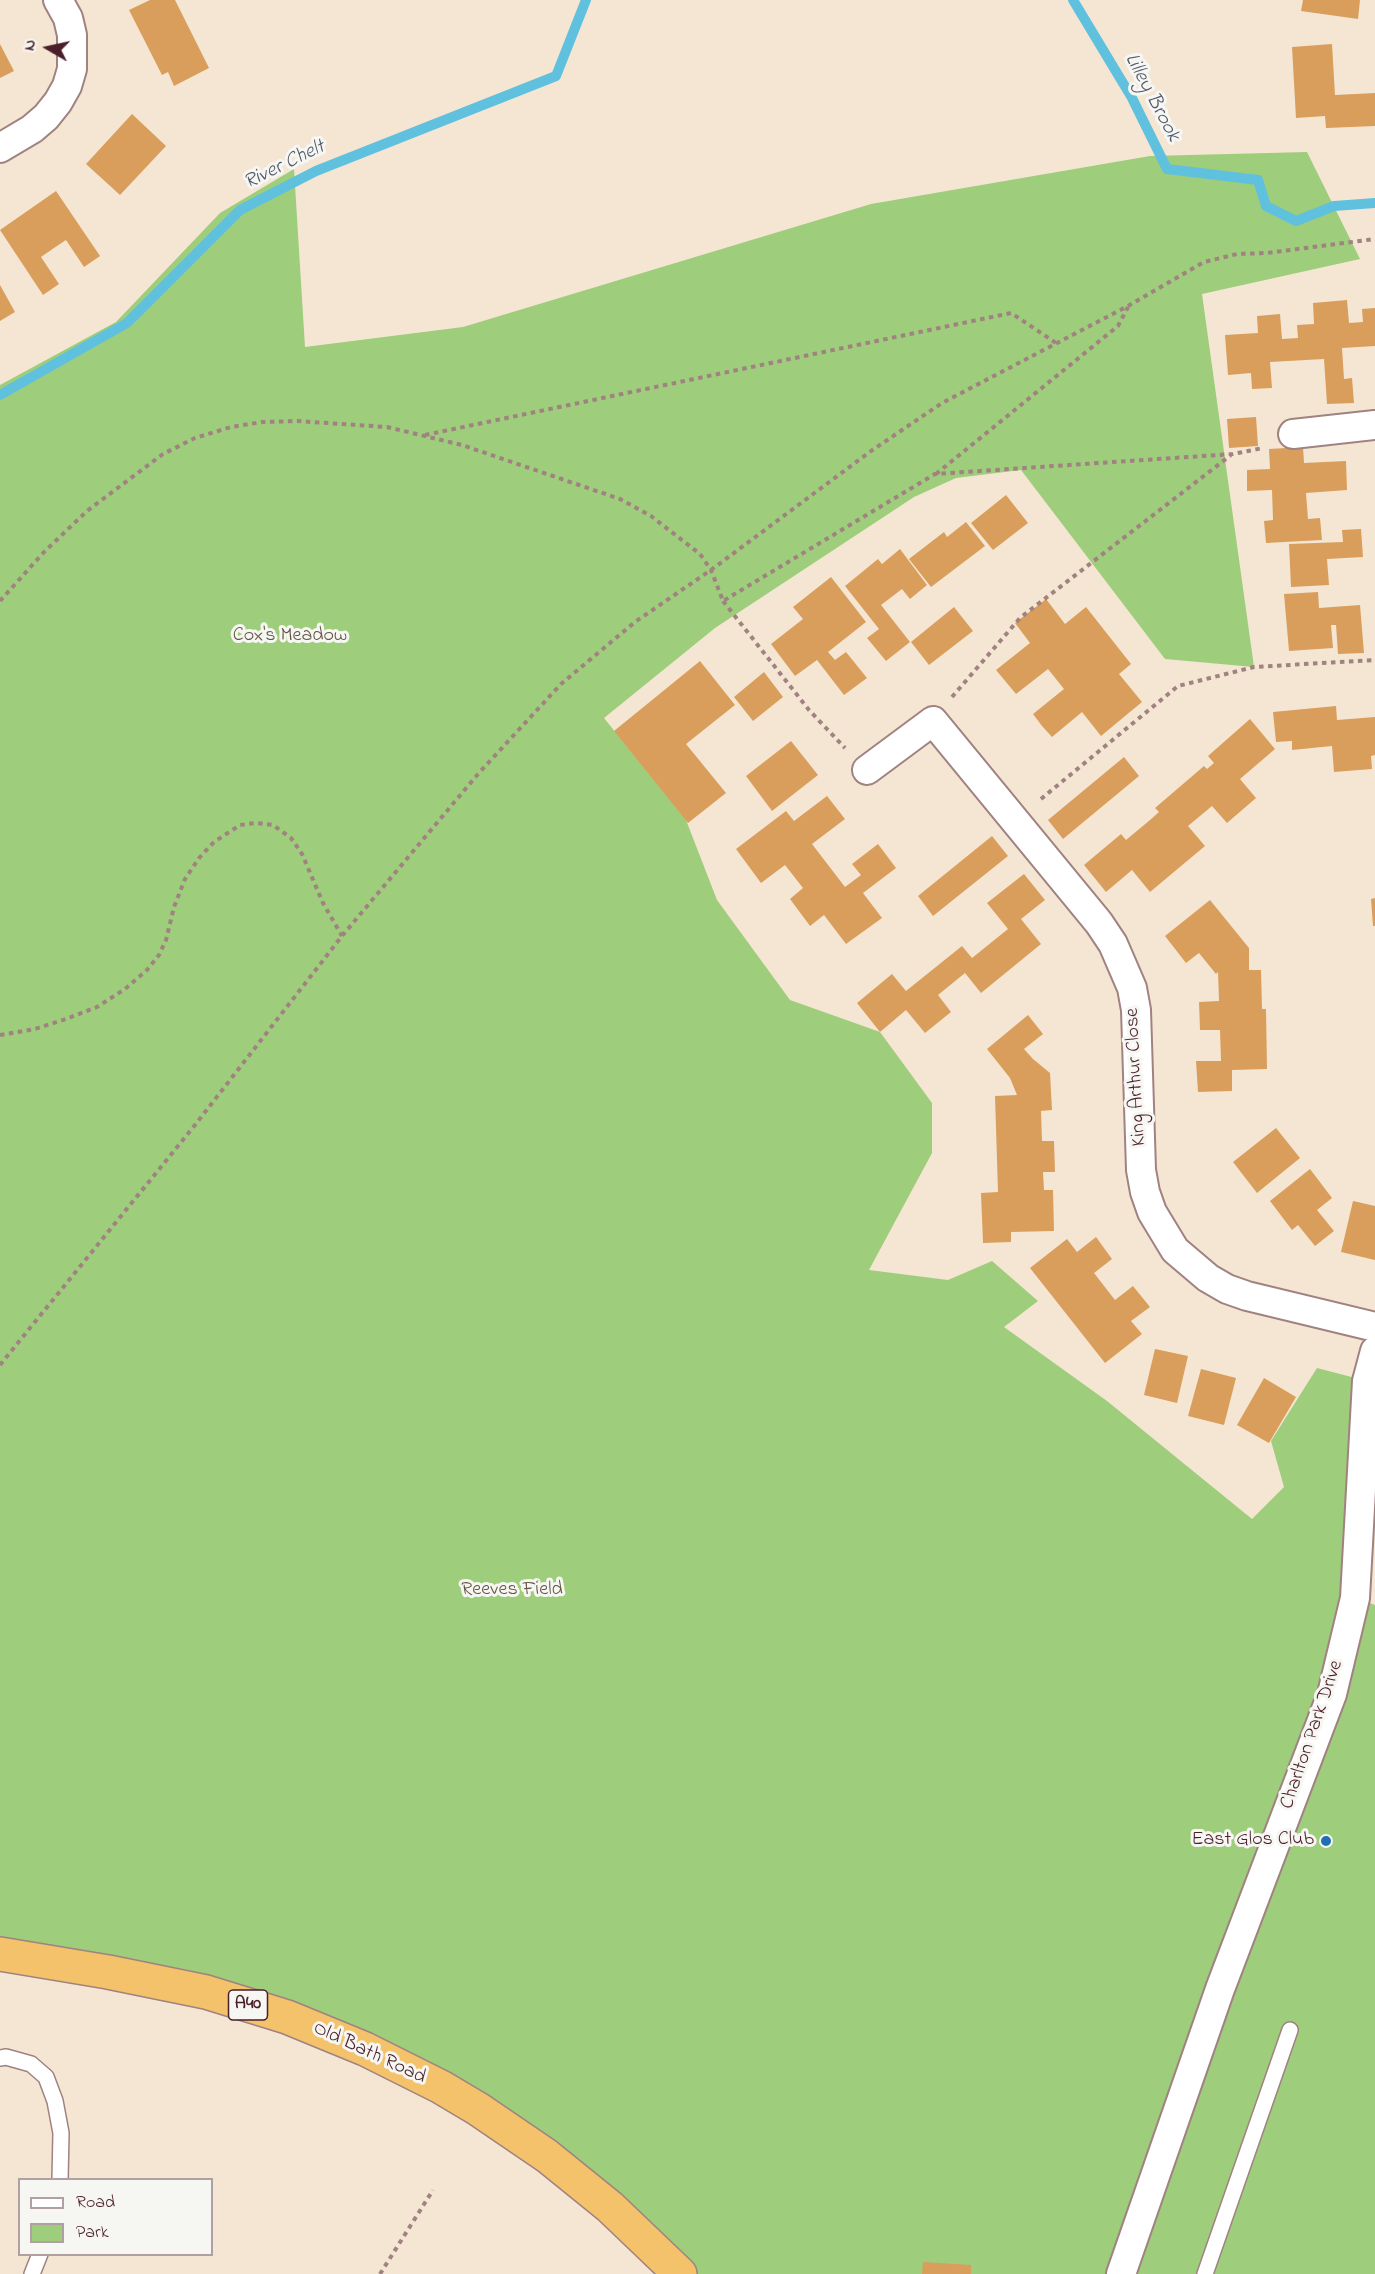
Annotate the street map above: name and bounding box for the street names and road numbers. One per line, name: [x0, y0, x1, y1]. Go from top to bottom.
street label: King Arthur Close: [1121, 1007, 1153, 1147]
street label: Charlton Park Drive: [1276, 1657, 1350, 1813]
road number: A40: [228, 1990, 268, 2020]
street label: Old Bath Road: [309, 2017, 429, 2091]

